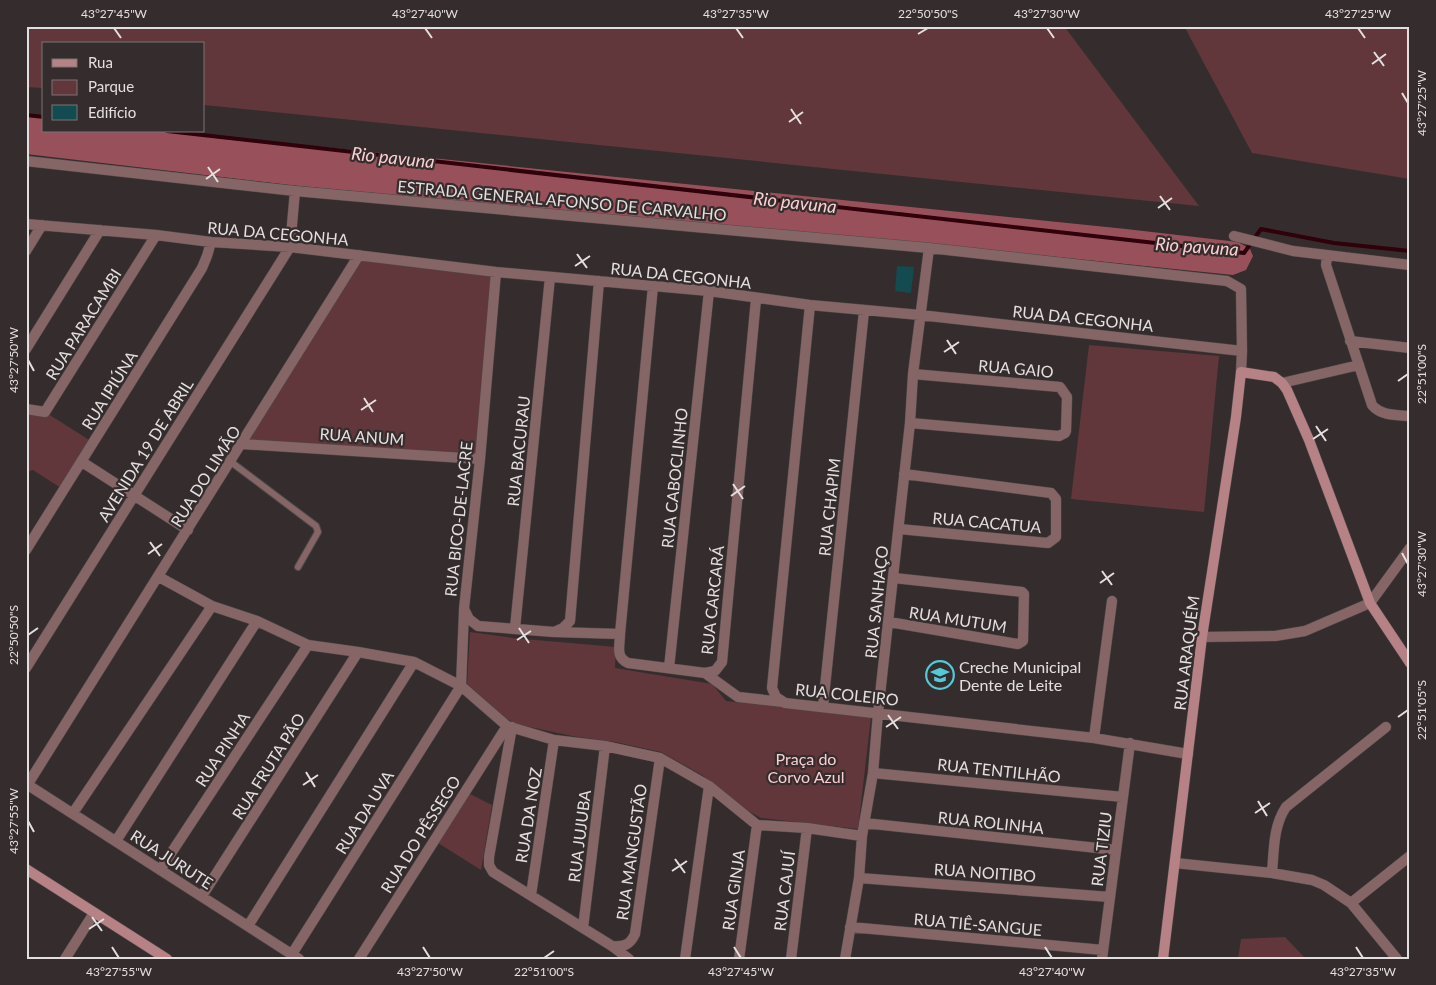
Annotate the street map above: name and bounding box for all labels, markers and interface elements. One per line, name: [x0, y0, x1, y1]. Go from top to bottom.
text: 43°27'45"W: [81, 6, 148, 21]
text: 43°27'40"W: [392, 6, 459, 21]
text: 43°27'35"W: [703, 6, 770, 21]
text: 22°50'50"S: [898, 6, 958, 21]
text: 43°27'30"W: [1014, 6, 1081, 21]
text: 43°27'25"W: [1325, 6, 1392, 21]
legend: [42, 42, 205, 132]
text: Rua: [88, 53, 113, 71]
text: 43°27'25"W: [1414, 69, 1429, 136]
text: Parque: [88, 77, 134, 95]
text: Edifício: [88, 103, 136, 121]
water label: Rio pavuna: [350, 142, 436, 172]
street label: ESTRADA GENERAL AFONSO DE CARVALHO: [397, 176, 727, 224]
water label: Rio pavuna: [752, 187, 838, 217]
street label: RUA DA CEGONHA: [207, 217, 349, 249]
water label: Rio pavuna: [1154, 232, 1240, 260]
street label: RUA DA CEGONHA: [610, 258, 753, 292]
street label: RUA PARACAMBI: [41, 265, 125, 383]
street label: RUA DA CEGONHA: [1012, 301, 1155, 335]
text: 43°27'50"W: [6, 326, 21, 393]
text: 22°51'00"S: [1414, 344, 1429, 404]
street label: RUA IPIÚNA: [77, 347, 141, 433]
street label: RUA GAIO: [978, 355, 1055, 381]
street label: AVENIDA 19 DE ABRIL: [93, 375, 197, 525]
street label: RUA BACURAU: [503, 395, 533, 507]
street label: RUA CABOCLINHO: [657, 407, 691, 549]
street label: RUA DO LIMÃO: [166, 422, 244, 530]
street label: RUA ANUM: [319, 424, 405, 448]
street label: RUA BICO-DE-LACRE: [440, 440, 476, 598]
street label: RUA CHAPIM: [814, 457, 844, 557]
street label: RUA CACATUA: [932, 508, 1042, 536]
text: 43°27'30"W: [1414, 530, 1429, 597]
street label: RUA CARCARÁ: [697, 544, 727, 656]
street label: RUA SANHAÇO: [861, 544, 891, 659]
street label: RUA ARAQUÉM: [1170, 595, 1202, 711]
street label: RUA MUTUM: [908, 602, 1008, 636]
text: 22°50'50"S: [6, 605, 21, 665]
place label: Creche Municipal Dente de Leite: [959, 657, 1081, 694]
school or university icon: Creche Municipal Dente de Leite: [925, 660, 955, 690]
street label: RUA COLEIRO: [794, 679, 900, 709]
text: 22°51'05"S: [1414, 680, 1429, 740]
street label: RUA PINHA: [191, 708, 253, 790]
street label: RUA FRUTA PÃO: [228, 709, 308, 823]
park label: Praça do Corvo Azul: [768, 749, 844, 786]
street label: RUA TENTILHÃO: [936, 754, 1062, 786]
street label: RUA DA NOZ: [511, 765, 545, 864]
street label: RUA DA UVA: [331, 767, 397, 857]
street label: RUA DO PÊSSEGO: [376, 772, 464, 896]
street label: RUA MANGUSTÃO: [612, 782, 650, 921]
text: 43°27'55"W: [6, 787, 21, 854]
street label: RUA JUJUBA: [564, 789, 594, 883]
street label: RUA ROLINHA: [937, 807, 1045, 837]
street label: RUA TIZIU: [1087, 811, 1115, 887]
street label: RUA JURUTE: [127, 825, 217, 893]
street label: RUA GINJA: [718, 848, 748, 932]
street label: RUA CAJUÍ: [770, 848, 799, 932]
street label: RUA NOITIBO: [933, 859, 1037, 885]
street label: RUA TIÊ-SANGUE: [913, 909, 1043, 939]
text: 43°27'55"W: [86, 964, 153, 979]
text: 43°27'50"W: [397, 964, 464, 979]
text: 22°51'00"S: [514, 964, 574, 979]
text: 43°27'45"W: [708, 964, 775, 979]
text: 43°27'40"W: [1019, 964, 1086, 979]
text: 43°27'35"W: [1330, 964, 1397, 979]

